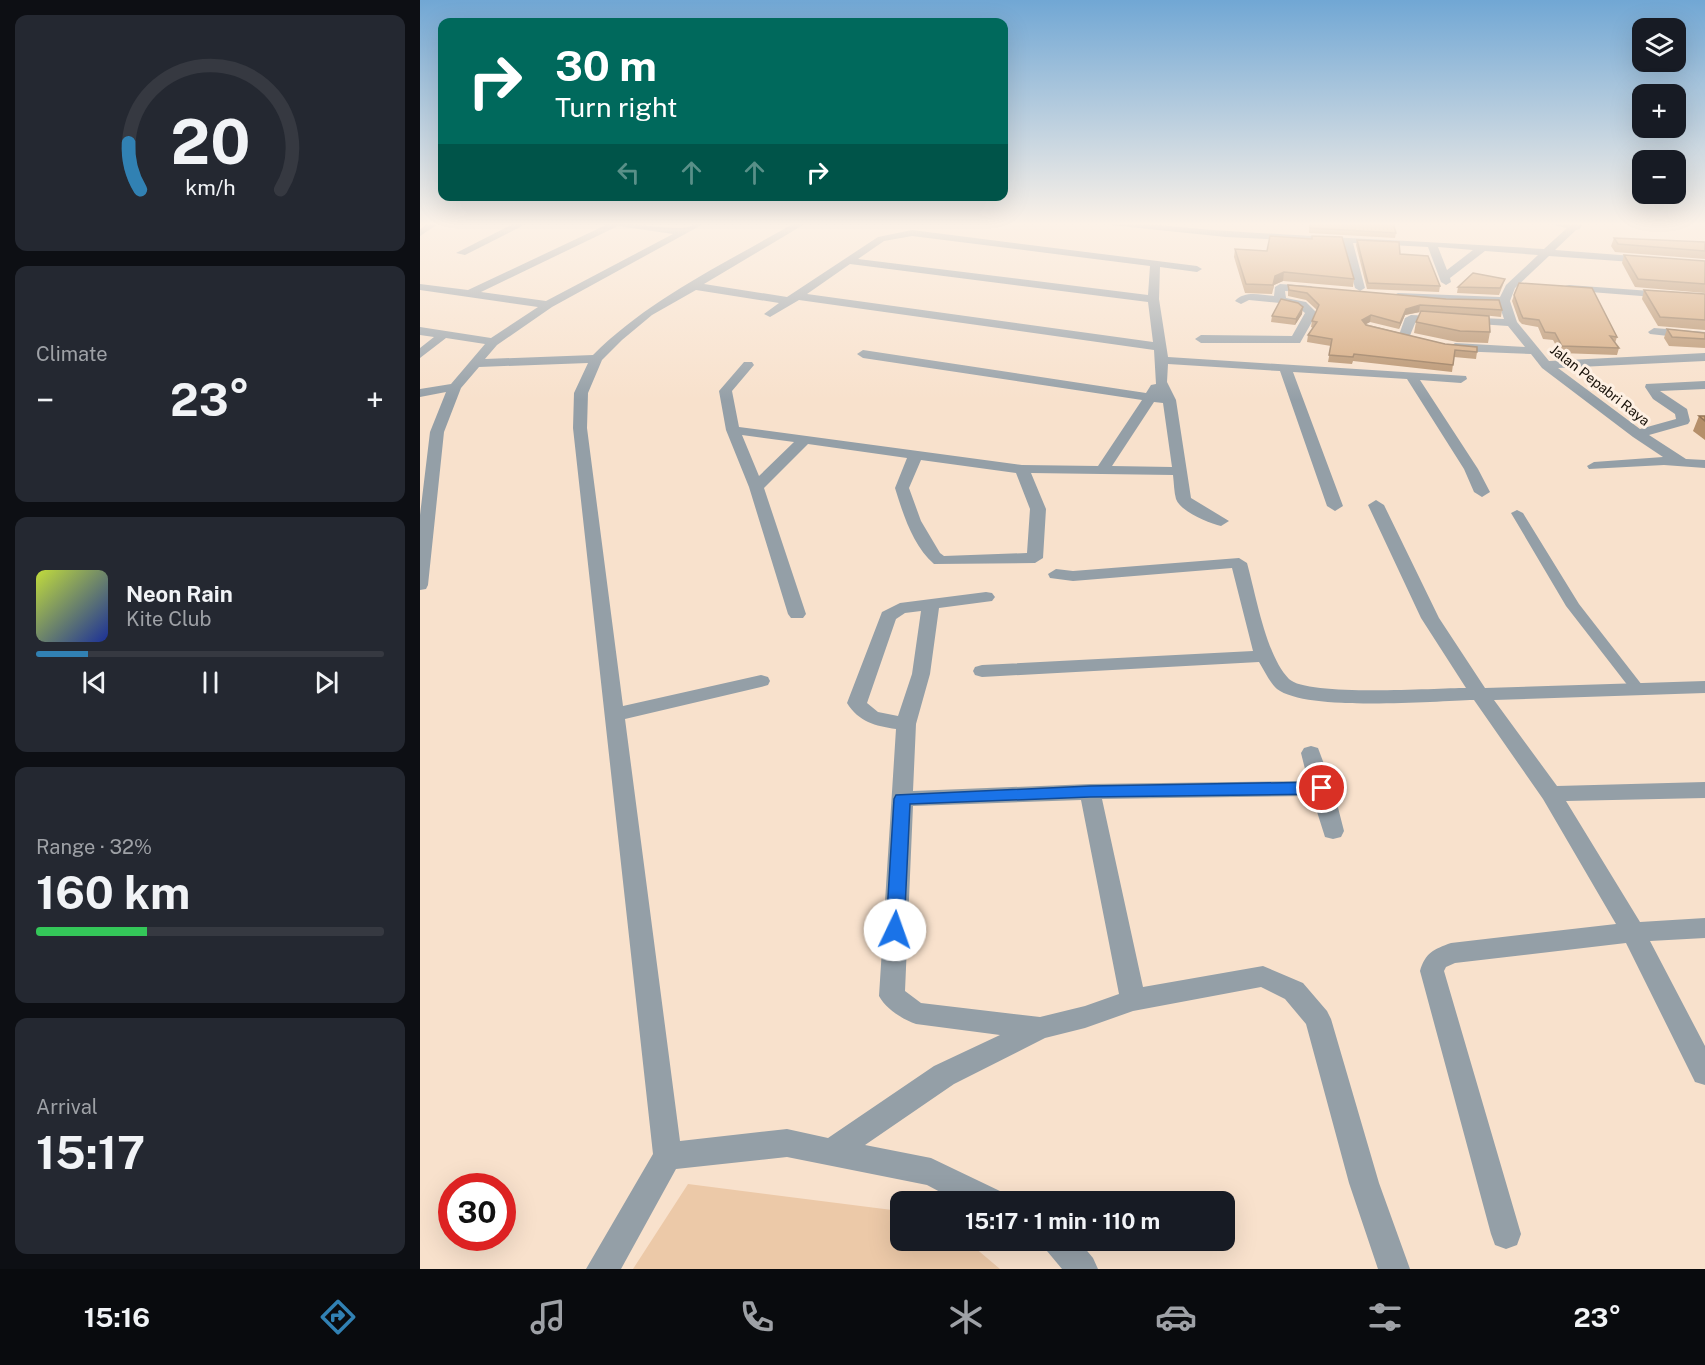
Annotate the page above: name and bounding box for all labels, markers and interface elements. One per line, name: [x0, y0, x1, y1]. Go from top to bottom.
map controls: [1632, 18, 1686, 204]
button: layers: [1632, 18, 1686, 72]
text: 30 m: [555, 41, 657, 90]
icon: right: [456, 42, 534, 120]
button: +: [1632, 84, 1686, 138]
text: Turn right: [555, 91, 678, 123]
text: 20: [170, 105, 250, 178]
button: −: [1632, 150, 1686, 204]
icon: left: [612, 156, 645, 189]
icon: ahead: [675, 156, 708, 189]
icon: ahead: [738, 156, 771, 189]
icon: right: [801, 156, 834, 189]
text: km/h: [185, 175, 235, 200]
street label: Jalan Pepabri Raya: [1547, 341, 1653, 429]
text: Climate: [36, 342, 108, 366]
text: 23°: [170, 373, 250, 426]
text: −: [36, 381, 54, 419]
text: +: [366, 381, 384, 419]
text: Neon Rain: [126, 581, 233, 607]
text: Kite Club: [126, 607, 211, 631]
icon: previous: [78, 666, 111, 699]
icon: pause: [194, 666, 227, 699]
icon: next: [310, 666, 343, 699]
pin: [1296, 762, 1347, 813]
icon: arrive: [1305, 771, 1338, 804]
text: Range · 32%: [36, 835, 152, 859]
text: 160 km: [36, 866, 190, 919]
position arrow: [863, 898, 927, 962]
text: Arrival: [36, 1095, 98, 1119]
text: 15:17: [36, 1126, 145, 1179]
speed limit sign: 30: [438, 1173, 516, 1251]
text: 15:17 · 1 min · 110 m: [965, 1208, 1160, 1234]
icon: directions: [317, 1296, 359, 1338]
icon: music: [527, 1296, 569, 1338]
icon: phone: [736, 1296, 778, 1338]
icon: climate: [945, 1296, 987, 1338]
icon: car: [1155, 1296, 1197, 1338]
icon: filters: [1364, 1296, 1406, 1338]
text: 15:16: [84, 1301, 150, 1333]
text: 23°: [1573, 1301, 1621, 1333]

